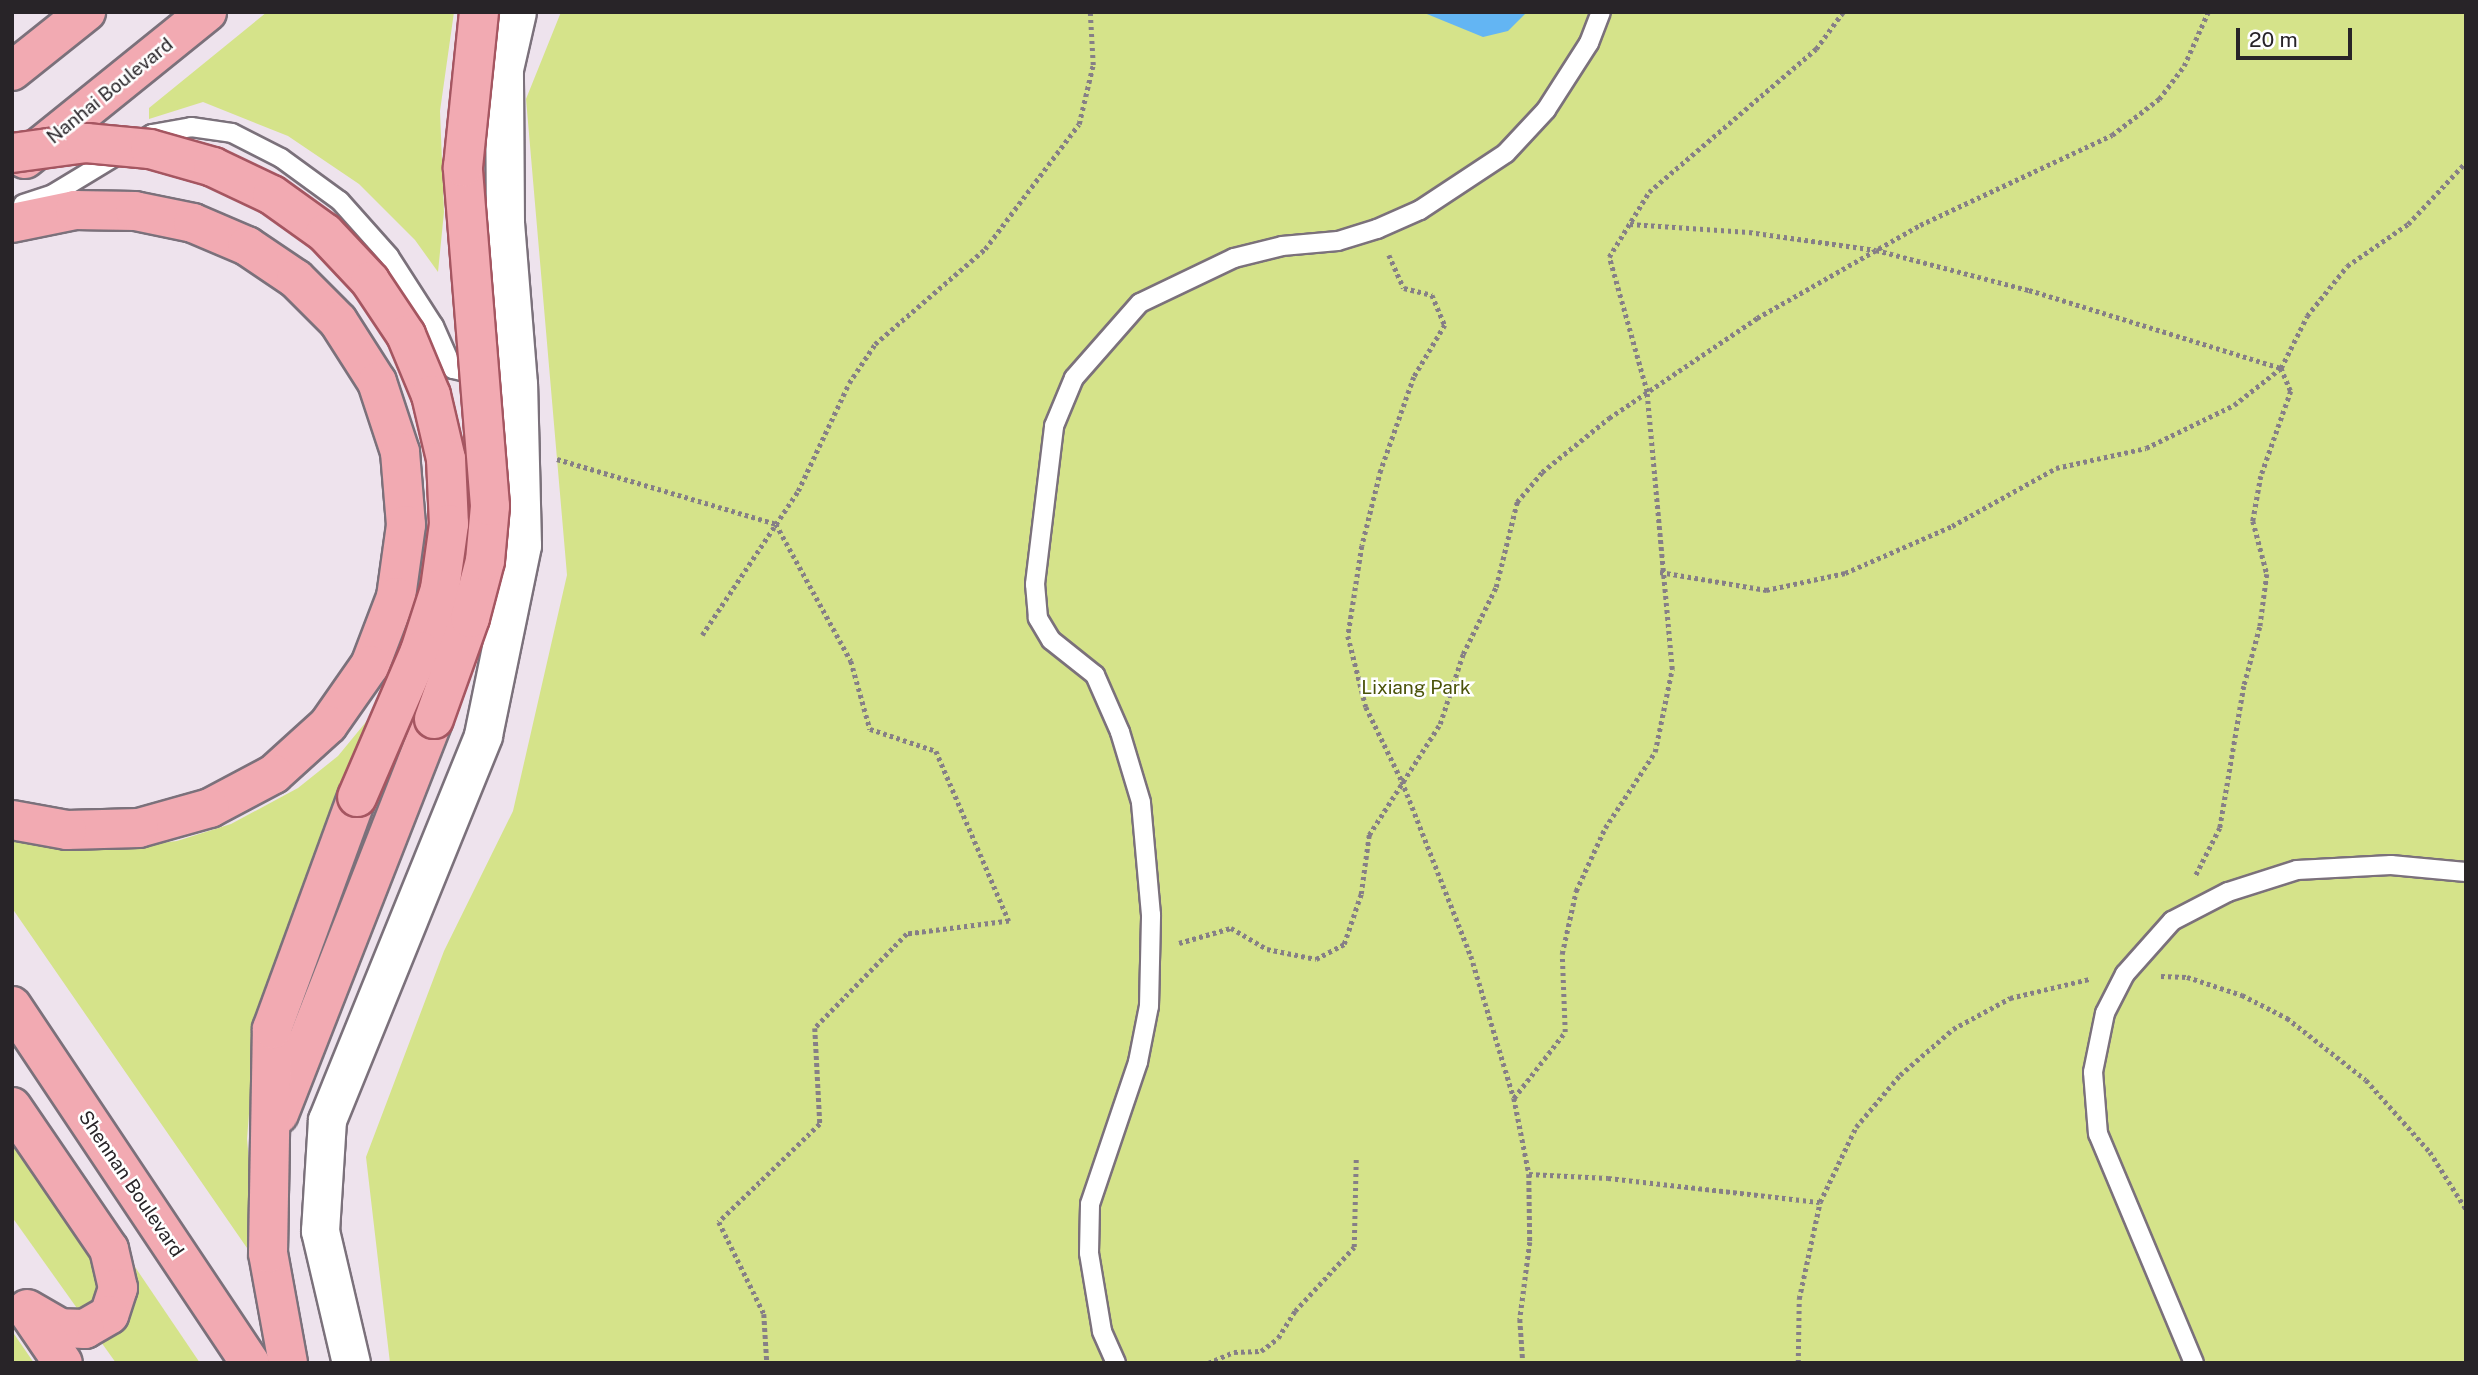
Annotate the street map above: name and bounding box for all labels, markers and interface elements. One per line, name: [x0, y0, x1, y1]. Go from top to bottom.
scale bar: [2240, 14, 2356, 58]
text: 20 m: [2249, 27, 2298, 52]
street label: Nanhai Boulevard: [42, 33, 178, 149]
park label: Lixiang Park: [1361, 677, 1471, 699]
street label: Shennan Boulevard: [74, 1107, 188, 1261]

